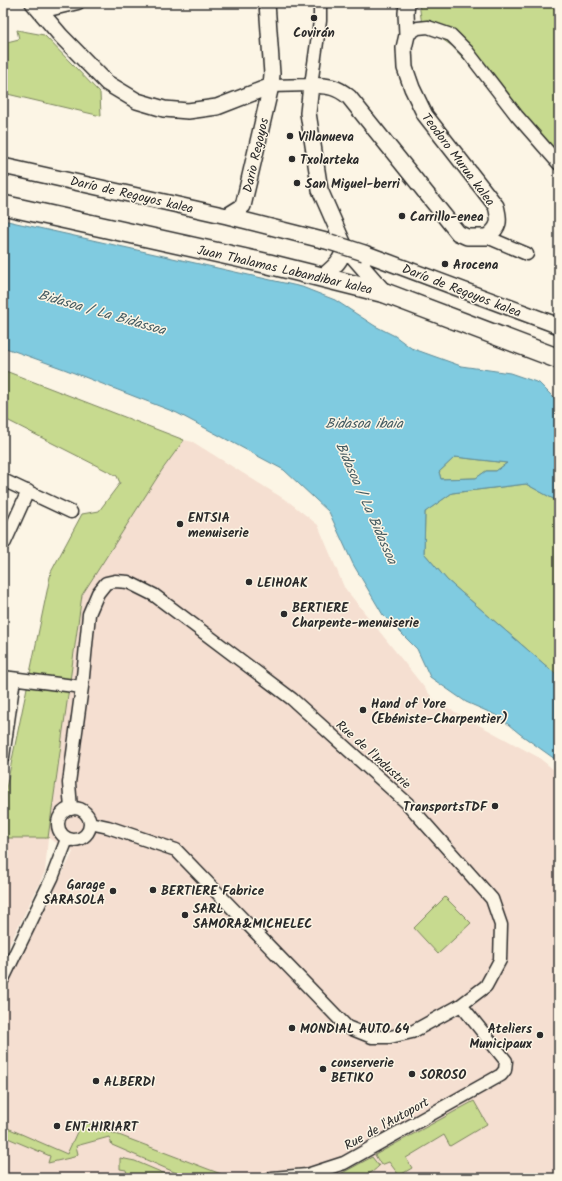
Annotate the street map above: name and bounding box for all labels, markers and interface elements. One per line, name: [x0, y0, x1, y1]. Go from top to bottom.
marker: Covirán: [309, 13, 319, 23]
place label: Covirán: [293, 23, 335, 44]
street label: Teodoro Murua kalea: [416, 109, 500, 211]
street label: Dario Regoyos: [238, 115, 275, 195]
place label: Villanueva: [298, 127, 354, 148]
marker: Villanueva: [285, 131, 295, 141]
place label: Txolarteka: [300, 150, 360, 171]
marker: Txolarteka: [287, 154, 297, 164]
street label: Darío de Regoyos kalea: [68, 171, 195, 220]
place label: San Miguel-berri: [305, 174, 401, 195]
marker: San Miguel-berri: [292, 178, 302, 188]
place label: Carrillo-enea: [410, 207, 484, 228]
marker: Carrillo-enea: [397, 211, 407, 221]
street label: Juan Thalamas Labandibar kalea: [195, 240, 374, 301]
place label: Arocena: [453, 255, 499, 276]
street label: Darío de Regoyos kalea: [399, 259, 524, 324]
marker: Arocena: [440, 259, 450, 269]
water label: Bidasoa / La Bidassoa: [36, 284, 169, 342]
water label: Bidasoa ibaia: [325, 413, 404, 435]
water label: Bidasoa / La Bidassoa: [329, 439, 403, 569]
place label: ENTSIA menuiserie: [188, 508, 249, 544]
marker: ENTSIA menuiserie: [175, 519, 185, 529]
place label: LEIHOAK: [257, 573, 308, 594]
marker: LEIHOAK: [244, 577, 254, 587]
place label: BERTIERE Charpente-menuiserie: [292, 598, 420, 634]
marker: BERTIERE Charpente-menuiserie: [279, 609, 289, 619]
place label: Hand of Yore (Ebéniste-Charpentier): [371, 694, 508, 730]
marker: Hand of Yore (Ebéniste-Charpentier): [358, 705, 368, 715]
street label: Rue de l'Industrie: [331, 716, 415, 795]
place label: TransportsTDF: [403, 797, 488, 818]
marker: TransportsTDF: [490, 801, 500, 811]
place label: Garage SARASOLA: [43, 875, 106, 911]
place label: BERTIERE Fabrice: [161, 881, 265, 902]
marker: BERTIERE Fabrice: [148, 885, 158, 895]
marker: Garage SARASOLA: [108, 886, 118, 896]
place label: SARL SAMORA&MICHELEC: [193, 899, 312, 935]
marker: SARL SAMORA&MICHELEC: [180, 910, 190, 920]
place label: MONDIAL AUTO 64: [300, 1019, 409, 1040]
place label: Ateliers Municipaux: [469, 1019, 533, 1055]
marker: MONDIAL AUTO 64: [287, 1023, 297, 1033]
marker: Ateliers Municipaux: [535, 1030, 545, 1040]
place label: conserverie BETIKO: [331, 1053, 395, 1089]
marker: conserverie BETIKO: [318, 1064, 328, 1074]
place label: SOROSO: [420, 1065, 466, 1086]
marker: SOROSO: [407, 1069, 417, 1079]
place label: ALBERDI: [104, 1072, 155, 1093]
marker: ALBERDI: [91, 1076, 101, 1086]
street label: Rue de l'Autoport: [341, 1092, 434, 1156]
place label: ENT.HIRIART: [65, 1117, 140, 1138]
marker: ENT.HIRIART: [52, 1121, 62, 1131]

